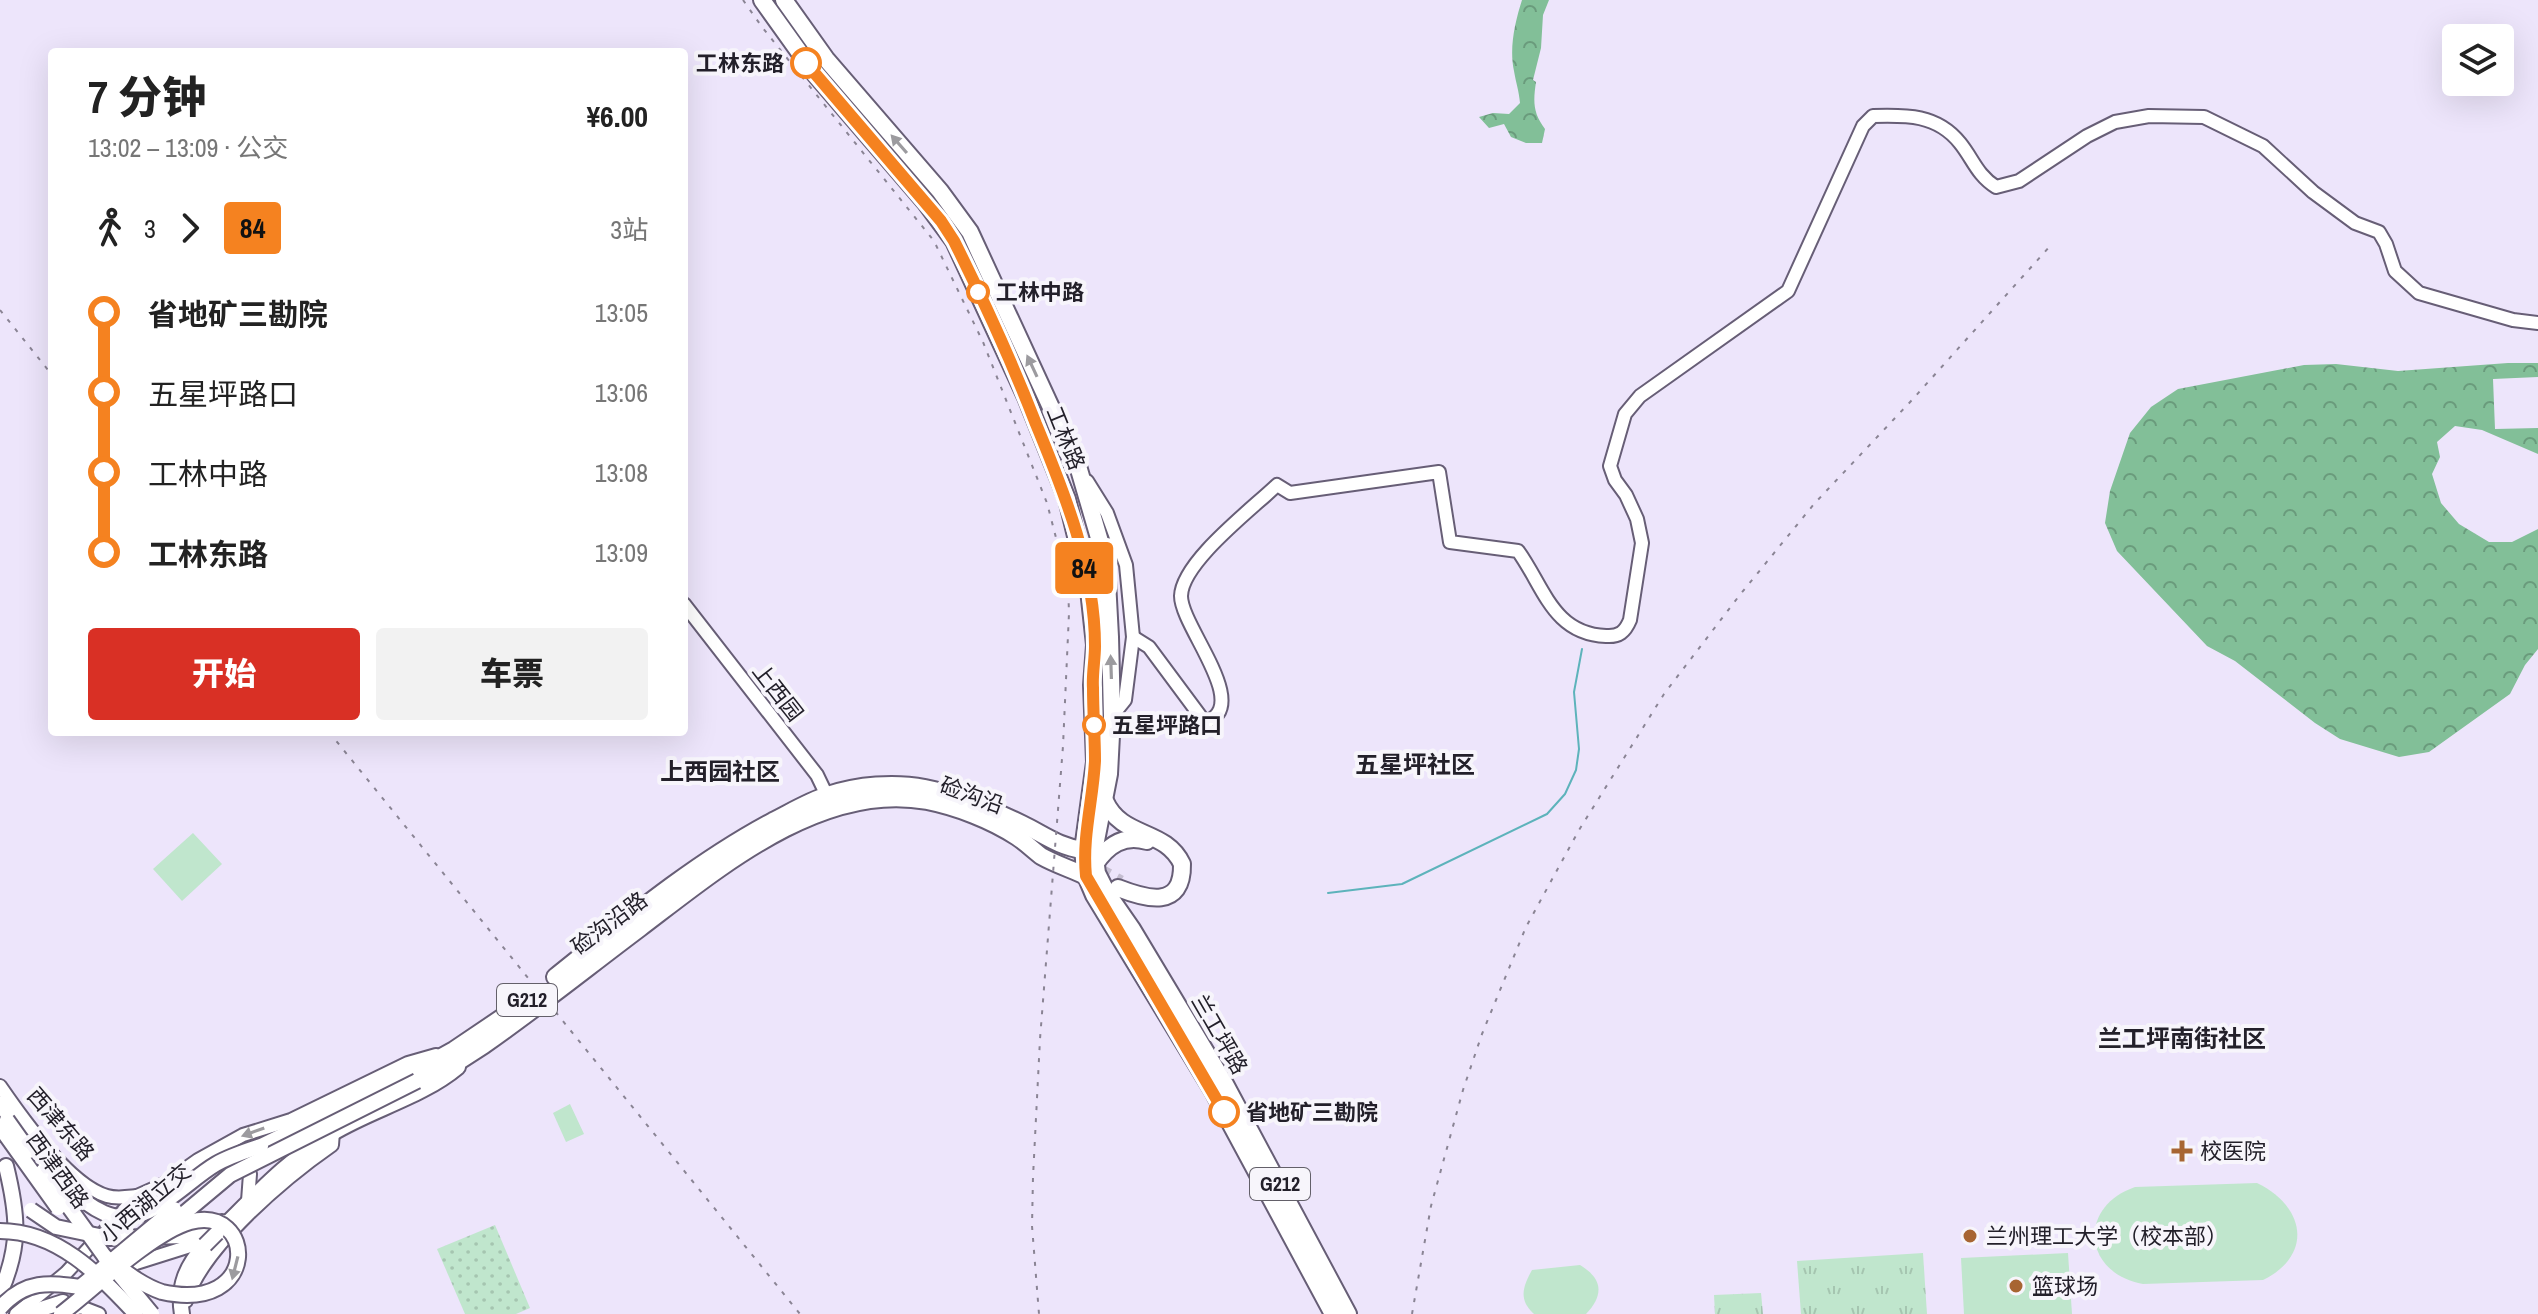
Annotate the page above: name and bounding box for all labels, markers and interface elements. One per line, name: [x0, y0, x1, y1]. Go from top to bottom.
map controls: [2442, 24, 2514, 96]
button: layers: [2442, 24, 2514, 96]
place label: 工林东路: [696, 48, 784, 78]
marker: 工林东路: [791, 48, 821, 78]
text: 7 分钟: [88, 67, 206, 127]
text: ¥6.00: [586, 96, 648, 136]
text: 13:02 – 13:09 · 公交: [88, 130, 288, 165]
one-way arrow: [891, 135, 909, 154]
icon: walk: [88, 206, 132, 250]
icon: forward: [168, 206, 212, 250]
text: 84: [240, 209, 265, 247]
text: 3: [144, 211, 156, 246]
text: 3站: [610, 212, 648, 247]
place label: 工林中路: [996, 277, 1084, 307]
marker: 工林中路: [967, 281, 989, 303]
text: 省地矿三勘院: [148, 294, 328, 334]
text: 13:05: [595, 295, 648, 330]
one-way arrow: [1025, 354, 1039, 377]
text: 五星坪路口: [148, 374, 298, 414]
text: 13:06: [595, 375, 648, 410]
street label: 工林路: [1040, 402, 1092, 474]
text: 工林中路: [148, 454, 268, 494]
text: 13:08: [595, 455, 648, 490]
text: 工林东路: [148, 534, 268, 574]
text: 13:09: [595, 535, 648, 570]
line badge: 84: [1048, 542, 1120, 594]
text: 84: [1071, 549, 1097, 587]
button: 开始: [88, 628, 360, 720]
button: 车票: [376, 628, 648, 720]
one-way arrow: [1105, 654, 1118, 679]
street label: 上西园: [746, 657, 810, 727]
place label: 五星坪路口: [1112, 710, 1222, 740]
marker: 五星坪路口: [1083, 714, 1105, 736]
district label: 五星坪社区: [1355, 748, 1475, 780]
district label: 上西园社区: [660, 755, 780, 787]
street label: 硷沟沿: [936, 770, 1008, 820]
street label: 硷沟沿路: [565, 885, 653, 961]
road number: G212: [497, 984, 557, 1016]
street label: 兰工坪路: [1185, 988, 1255, 1080]
district label: 兰工坪南街社区: [2098, 1022, 2266, 1054]
street label: 西津东路: [21, 1081, 101, 1167]
marker: 省地矿三勘院: [1209, 1097, 1239, 1127]
place label: 省地矿三勘院: [1246, 1097, 1378, 1127]
street label: 西津西路: [20, 1126, 96, 1214]
one-way arrow: [241, 1126, 265, 1139]
place label: 校医院: [2200, 1136, 2266, 1166]
marker: 校医院: [2171, 1140, 2193, 1162]
street label: 小西湖立交: [93, 1156, 197, 1250]
road number: G212: [1250, 1168, 1310, 1200]
place label: 兰州理工大学（校本部）: [1986, 1221, 2228, 1251]
marker: 兰州理工大学（校本部）: [1961, 1227, 1979, 1245]
one-way arrow: [229, 1256, 241, 1281]
place label: 篮球场: [2032, 1271, 2098, 1301]
marker: 篮球场: [2007, 1277, 2025, 1295]

